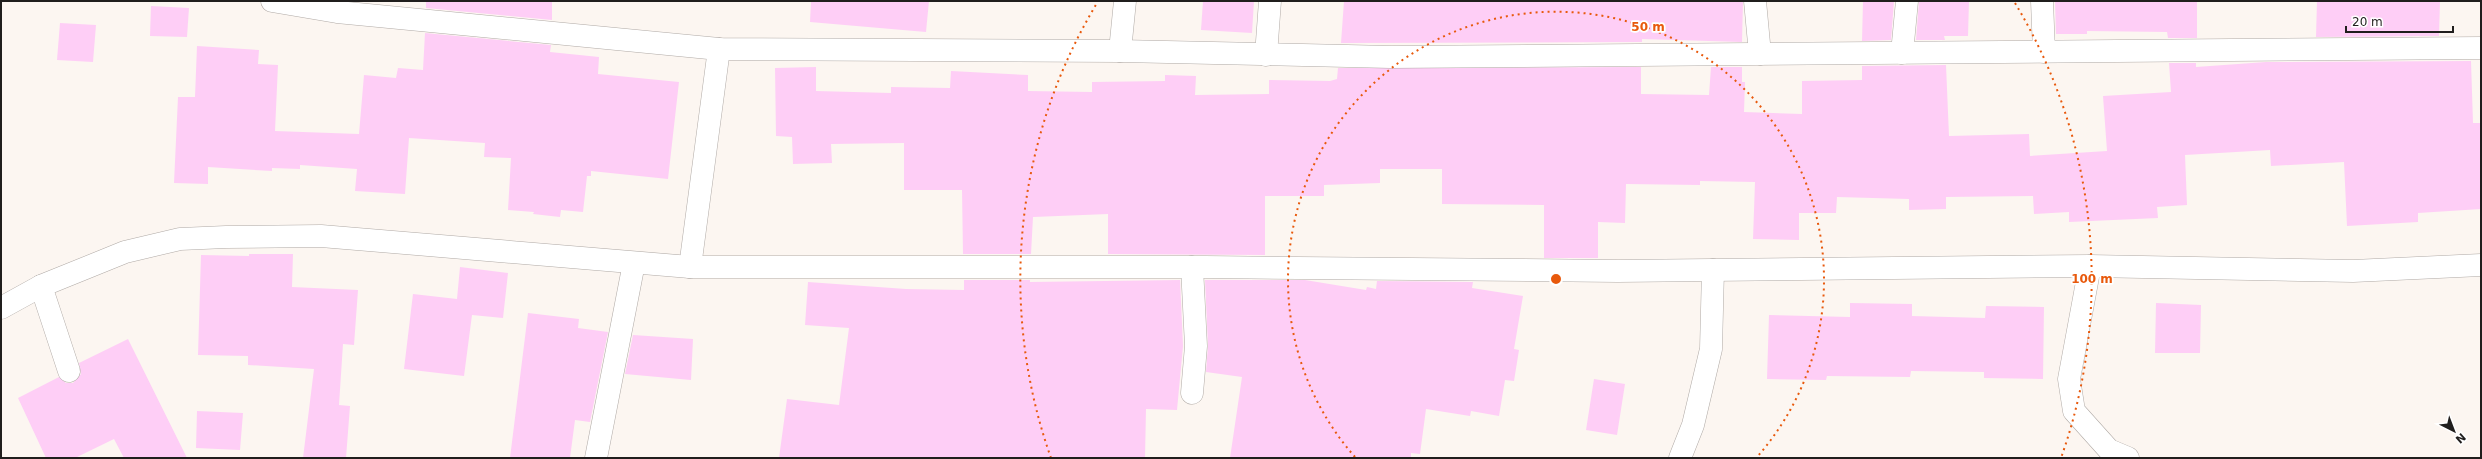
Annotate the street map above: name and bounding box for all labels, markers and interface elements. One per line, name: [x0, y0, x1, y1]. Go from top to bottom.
scale bar: [2346, 8, 2453, 34]
text: 20 m: [2352, 15, 2383, 29]
text: 50 m: [1631, 20, 1665, 34]
centre of rings: [1549, 272, 1563, 286]
text: 100 m: [2071, 272, 2113, 286]
north arrow: [2434, 411, 2474, 451]
text: N: [2453, 430, 2468, 446]

